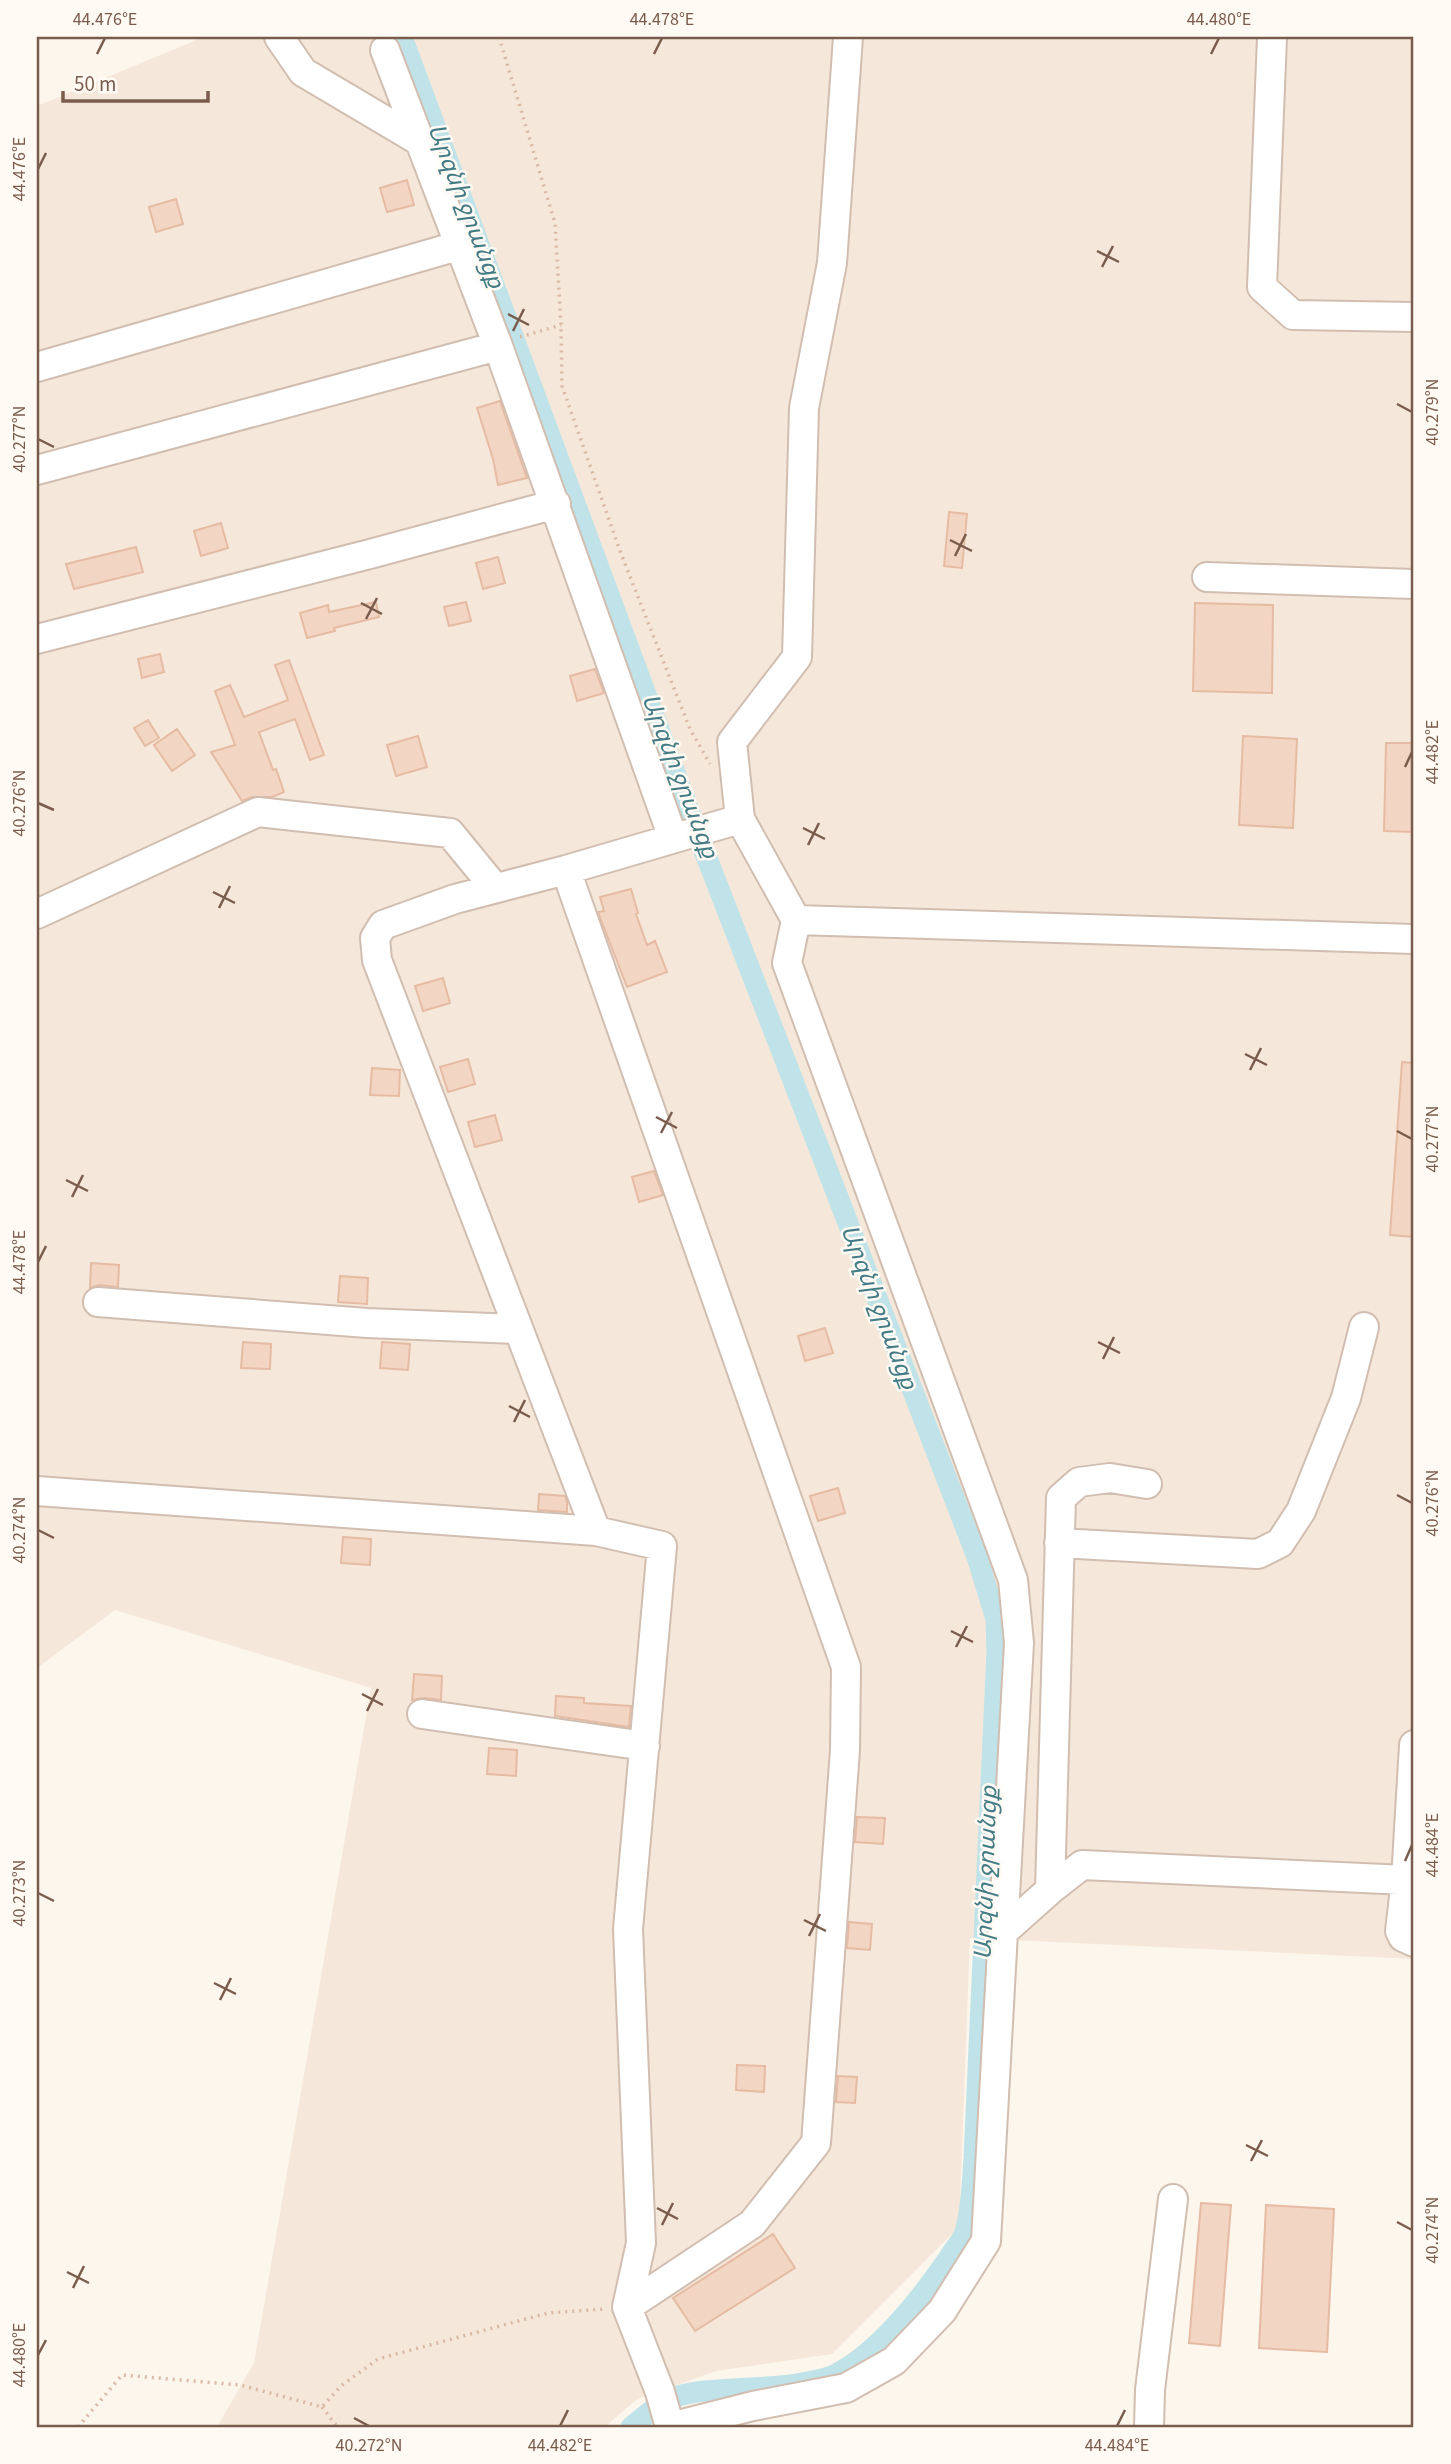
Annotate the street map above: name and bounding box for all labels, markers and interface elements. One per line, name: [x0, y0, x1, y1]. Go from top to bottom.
text: 44.476°E: [73, 7, 137, 32]
text: 44.478°E: [630, 7, 694, 32]
text: 44.480°E: [1187, 7, 1251, 32]
scale bar: [63, 60, 208, 104]
text: 50 m: [74, 69, 116, 99]
water label: Արզնի ջրանցք: [418, 118, 514, 295]
text: 44.476°E: [7, 137, 32, 201]
text: 40.279°N: [1420, 379, 1445, 445]
text: 40.277°N: [7, 406, 32, 472]
water label: Արզնի ջրանցք: [632, 688, 728, 865]
text: 44.482°E: [1420, 720, 1445, 784]
text: 40.276°N: [7, 770, 32, 836]
text: 40.277°N: [1420, 1106, 1445, 1172]
water label: Արզնի ջրանցք: [831, 1219, 927, 1396]
text: 44.478°E: [7, 1230, 32, 1294]
text: 40.276°N: [1420, 1470, 1445, 1536]
text: 40.274°N: [7, 1497, 32, 1563]
water label: Արզնի ջրանցք: [965, 1784, 1007, 1961]
text: 44.484°E: [1420, 1813, 1445, 1877]
text: 40.273°N: [7, 1860, 32, 1926]
text: 40.274°N: [1420, 2197, 1445, 2263]
text: 44.480°E: [7, 2323, 32, 2387]
text: 40.272°N: [336, 2433, 402, 2458]
text: 44.482°E: [528, 2433, 592, 2458]
text: 44.484°E: [1085, 2433, 1149, 2458]

